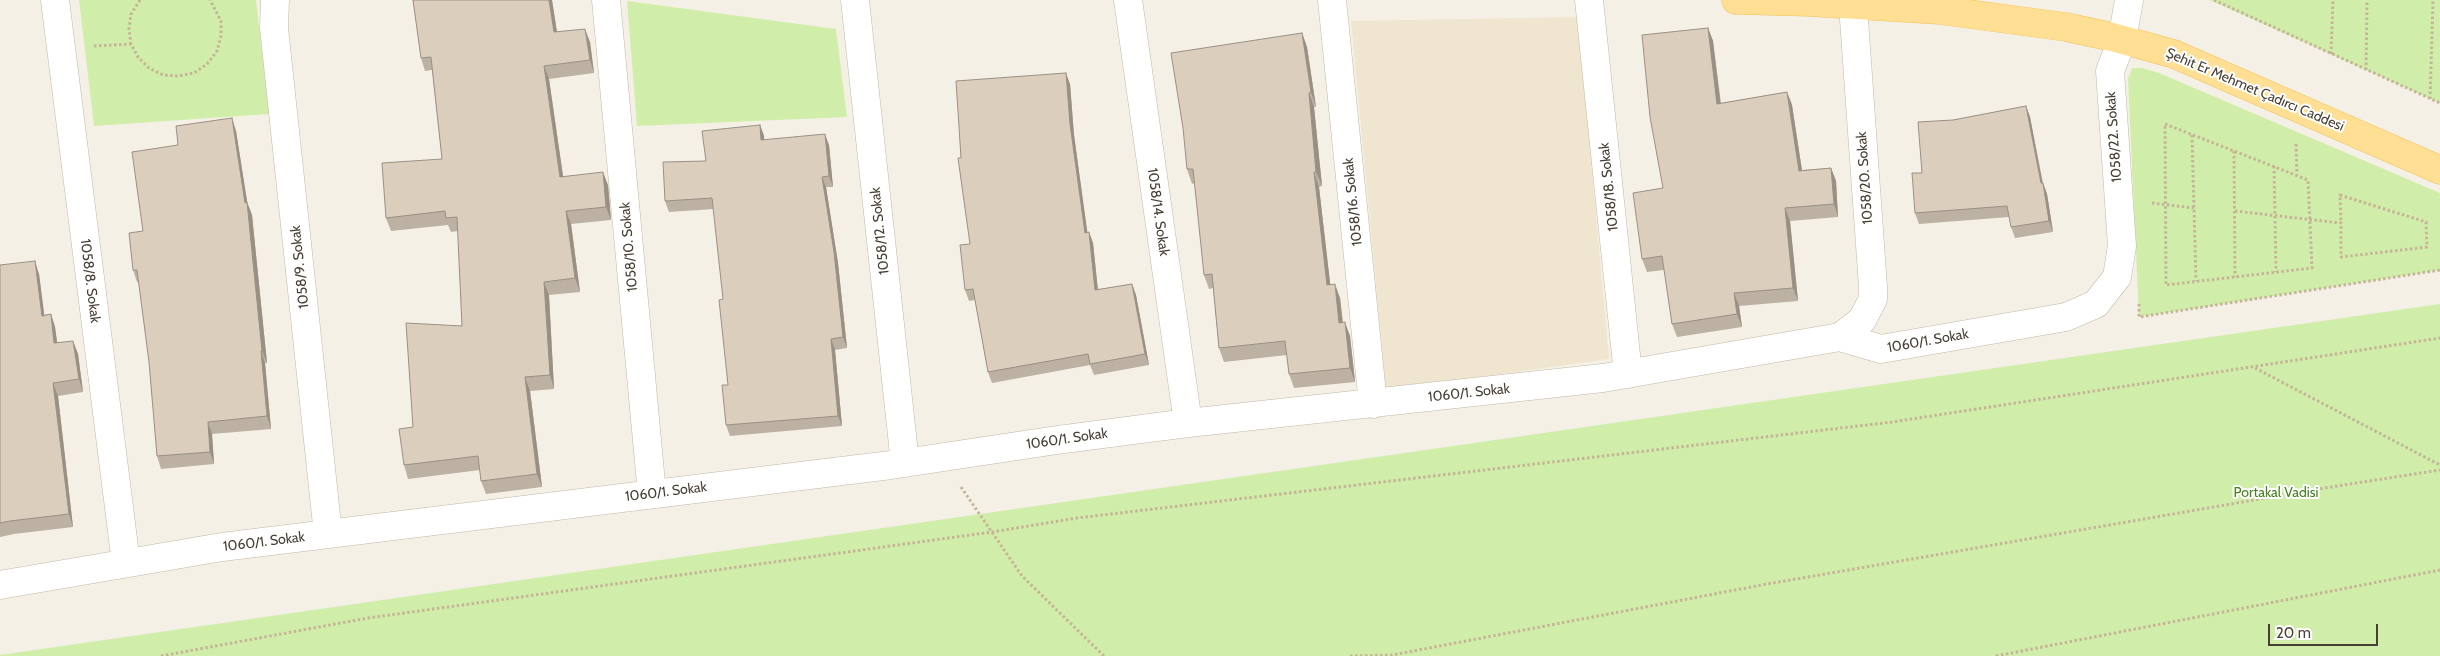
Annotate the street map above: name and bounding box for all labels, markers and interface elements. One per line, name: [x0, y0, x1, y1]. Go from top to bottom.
street label: Şehit Er Mehmet Çadırcı Caddesi: [2163, 45, 2347, 135]
street label: 1058/22. Sokak: [2102, 91, 2126, 183]
street label: 1058/20. Sokak: [1853, 131, 1877, 225]
street label: 1058/18. Sokak: [1596, 142, 1622, 232]
street label: 1058/16. Sokak: [1340, 157, 1366, 247]
street label: 1058/14. Sokak: [1144, 167, 1172, 257]
street label: 1058/12. Sokak: [867, 186, 893, 276]
street label: 1058/10. Sokak: [617, 201, 641, 293]
street label: 1058/9. Sokak: [287, 225, 313, 309]
street label: 1058/8. Sokak: [77, 238, 103, 324]
street label: 1060/1. Sokak: [1886, 326, 1970, 356]
street label: 1060/1. Sokak: [1427, 380, 1511, 406]
street label: 1060/1. Sokak: [1025, 425, 1109, 453]
street label: 1060/1. Sokak: [624, 479, 708, 505]
park label: Portakal Vadisi: [2234, 485, 2318, 501]
street label: 1060/1. Sokak: [222, 529, 306, 555]
scale bar: [2270, 614, 2380, 646]
text: 20 m: [2276, 624, 2311, 642]

